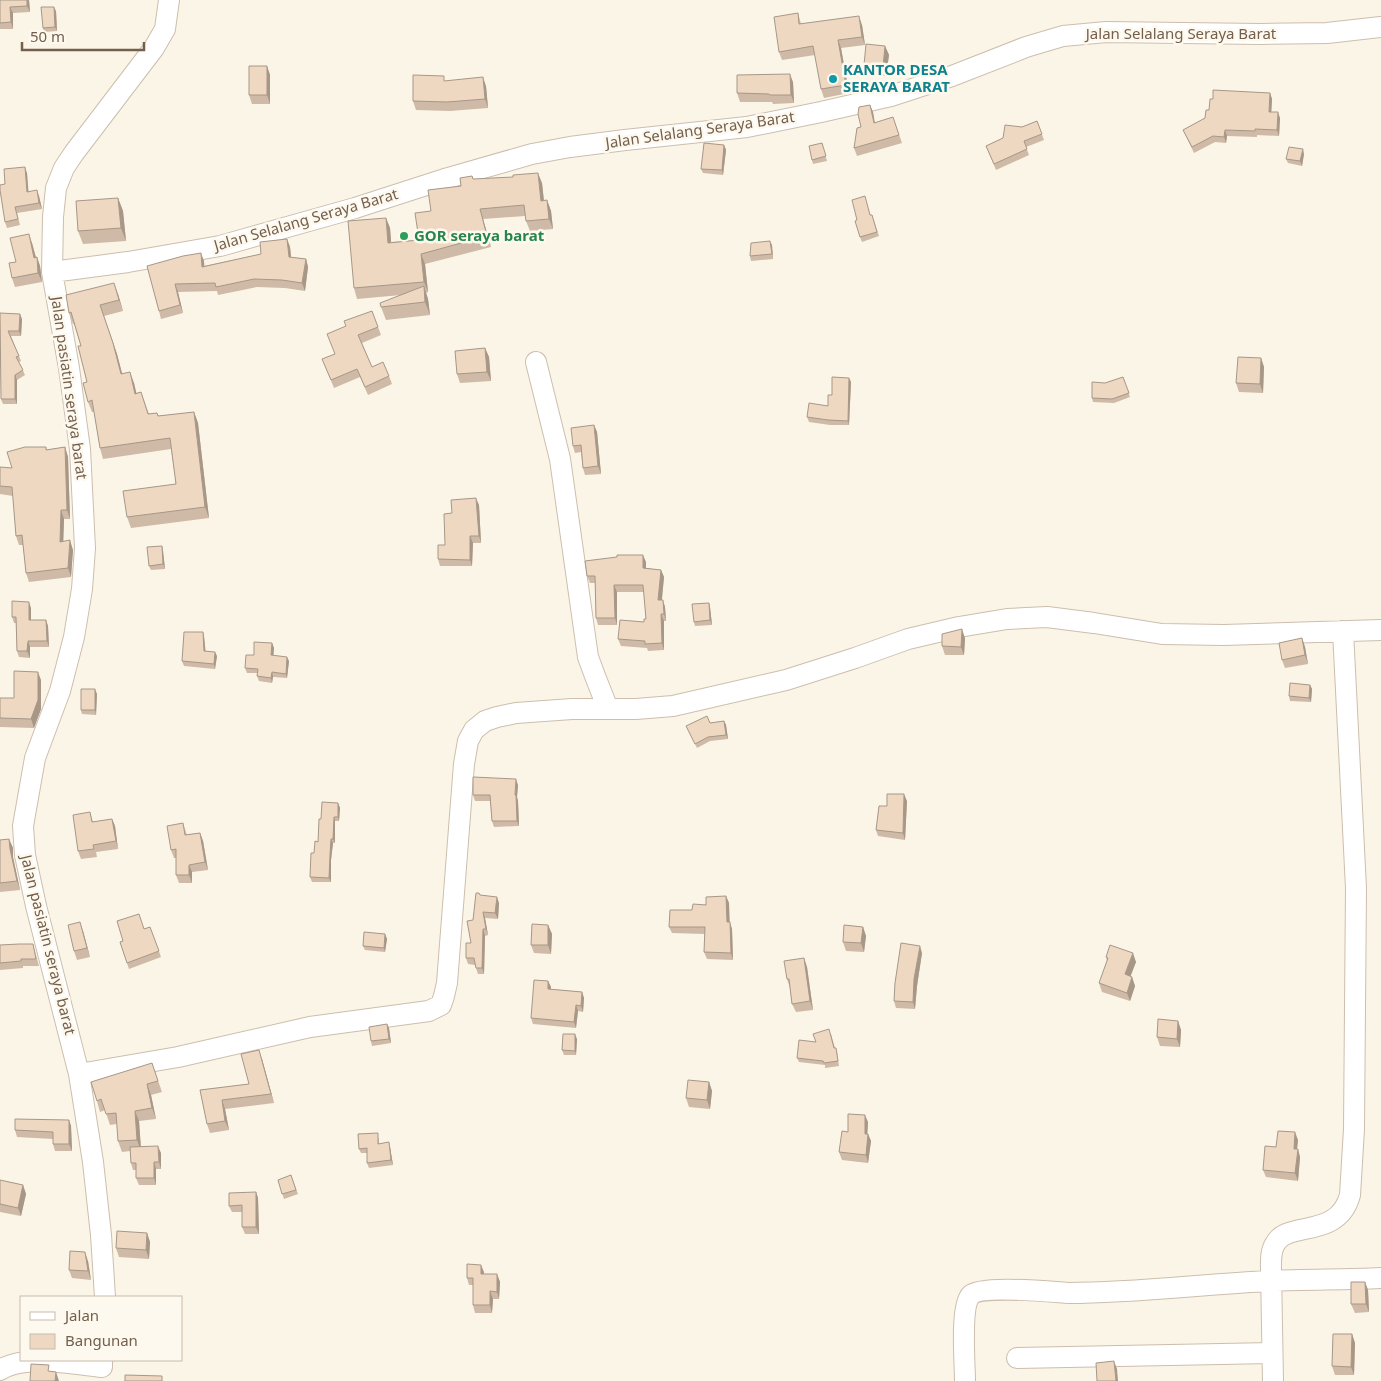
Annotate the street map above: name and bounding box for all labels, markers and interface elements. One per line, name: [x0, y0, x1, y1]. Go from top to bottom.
scale bar: [22, 20, 145, 52]
street label: Jalan Selalang Seraya Barat: [1084, 23, 1277, 43]
text: 50 m: [30, 26, 65, 46]
place label: KANTOR DESA SERAYA BARAT: [843, 59, 950, 96]
marker: KANTOR DESA SERAYA BARAT: [827, 73, 839, 85]
street label: Jalan Selalang Seraya Barat: [602, 106, 796, 152]
street label: Jalan Selalang Seraya Barat: [209, 183, 401, 255]
place label: GOR seraya barat: [414, 225, 545, 245]
marker: GOR seraya barat: [398, 230, 410, 242]
street label: Jalan pasiatin seraya barat: [47, 293, 93, 481]
street label: Jalan pasiatin seraya barat: [16, 851, 81, 1037]
legend: [20, 1296, 182, 1361]
text: Jalan: [63, 1305, 99, 1325]
text: Bangunan: [65, 1330, 138, 1350]

